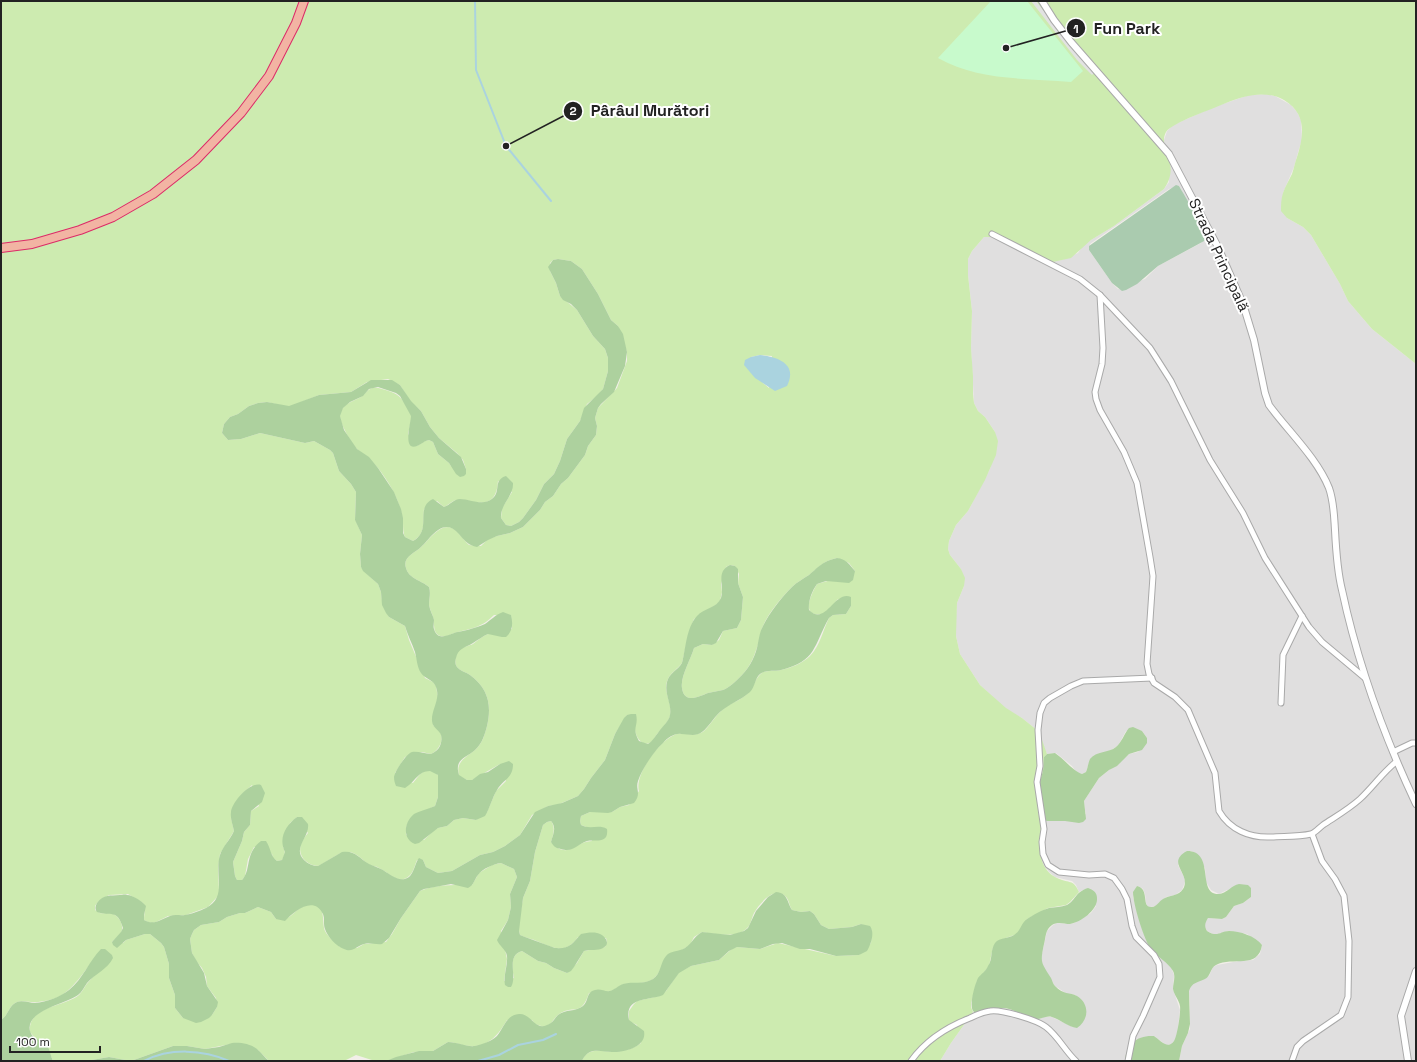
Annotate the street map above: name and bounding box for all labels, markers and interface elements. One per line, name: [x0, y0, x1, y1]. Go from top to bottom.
callout: Fun Park: [1066, 14, 1168, 42]
text: Fun Park: [1094, 18, 1160, 39]
text: 1: [1073, 21, 1079, 37]
callout: Pârâul Murători: [563, 97, 717, 125]
text: Pârâul Murători: [591, 100, 709, 121]
text: 2: [569, 103, 577, 119]
street label: Strada Principală: [1185, 195, 1254, 315]
scale bar: [10, 1028, 100, 1054]
text: 100 m: [16, 1034, 50, 1050]

